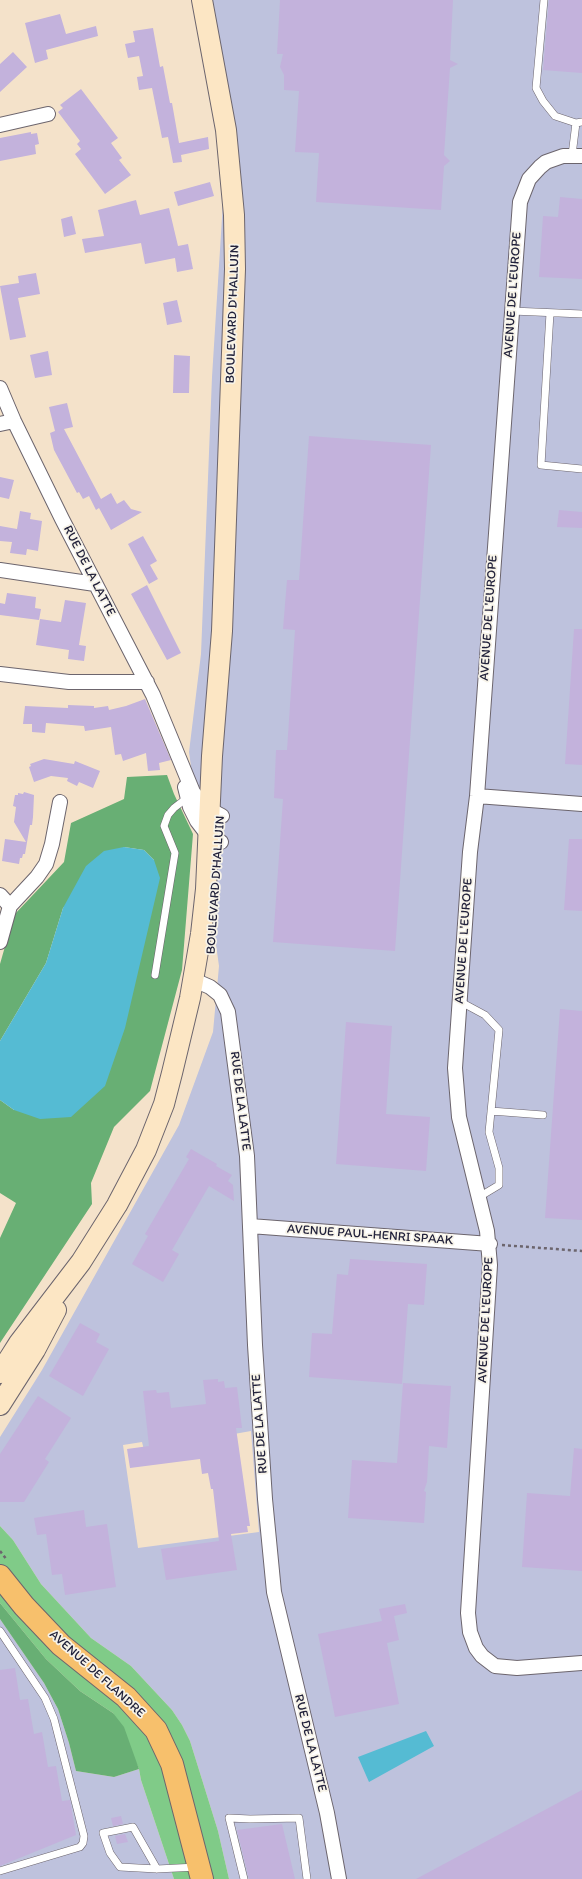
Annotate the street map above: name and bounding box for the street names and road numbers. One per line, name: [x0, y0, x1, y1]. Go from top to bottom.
street label: AVENUE DE L'EUROPE: [501, 232, 525, 358]
street label: BOULEVARD D'HALLUIN: [223, 244, 243, 384]
street label: RUE DE LA LATTE: [59, 523, 119, 619]
street label: AVENUE DE L'EUROPE: [477, 555, 501, 681]
street label: BOULEVARD D'HALLUIN: [203, 815, 229, 955]
street label: AVENUE DE L'EUROPE: [452, 878, 476, 1004]
street label: RUE DE LA LATTE: [226, 1050, 254, 1152]
street label: AVENUE PAUL-HENRI SPAAK: [286, 1221, 454, 1249]
street label: AVENUE DE L'EUROPE: [475, 1257, 497, 1383]
street label: RUE DE LA LATTE: [249, 1374, 271, 1474]
street label: AVENUE DE FLANDRE: [46, 1627, 148, 1721]
street label: RUE DE LA LATTE: [290, 1693, 330, 1793]

